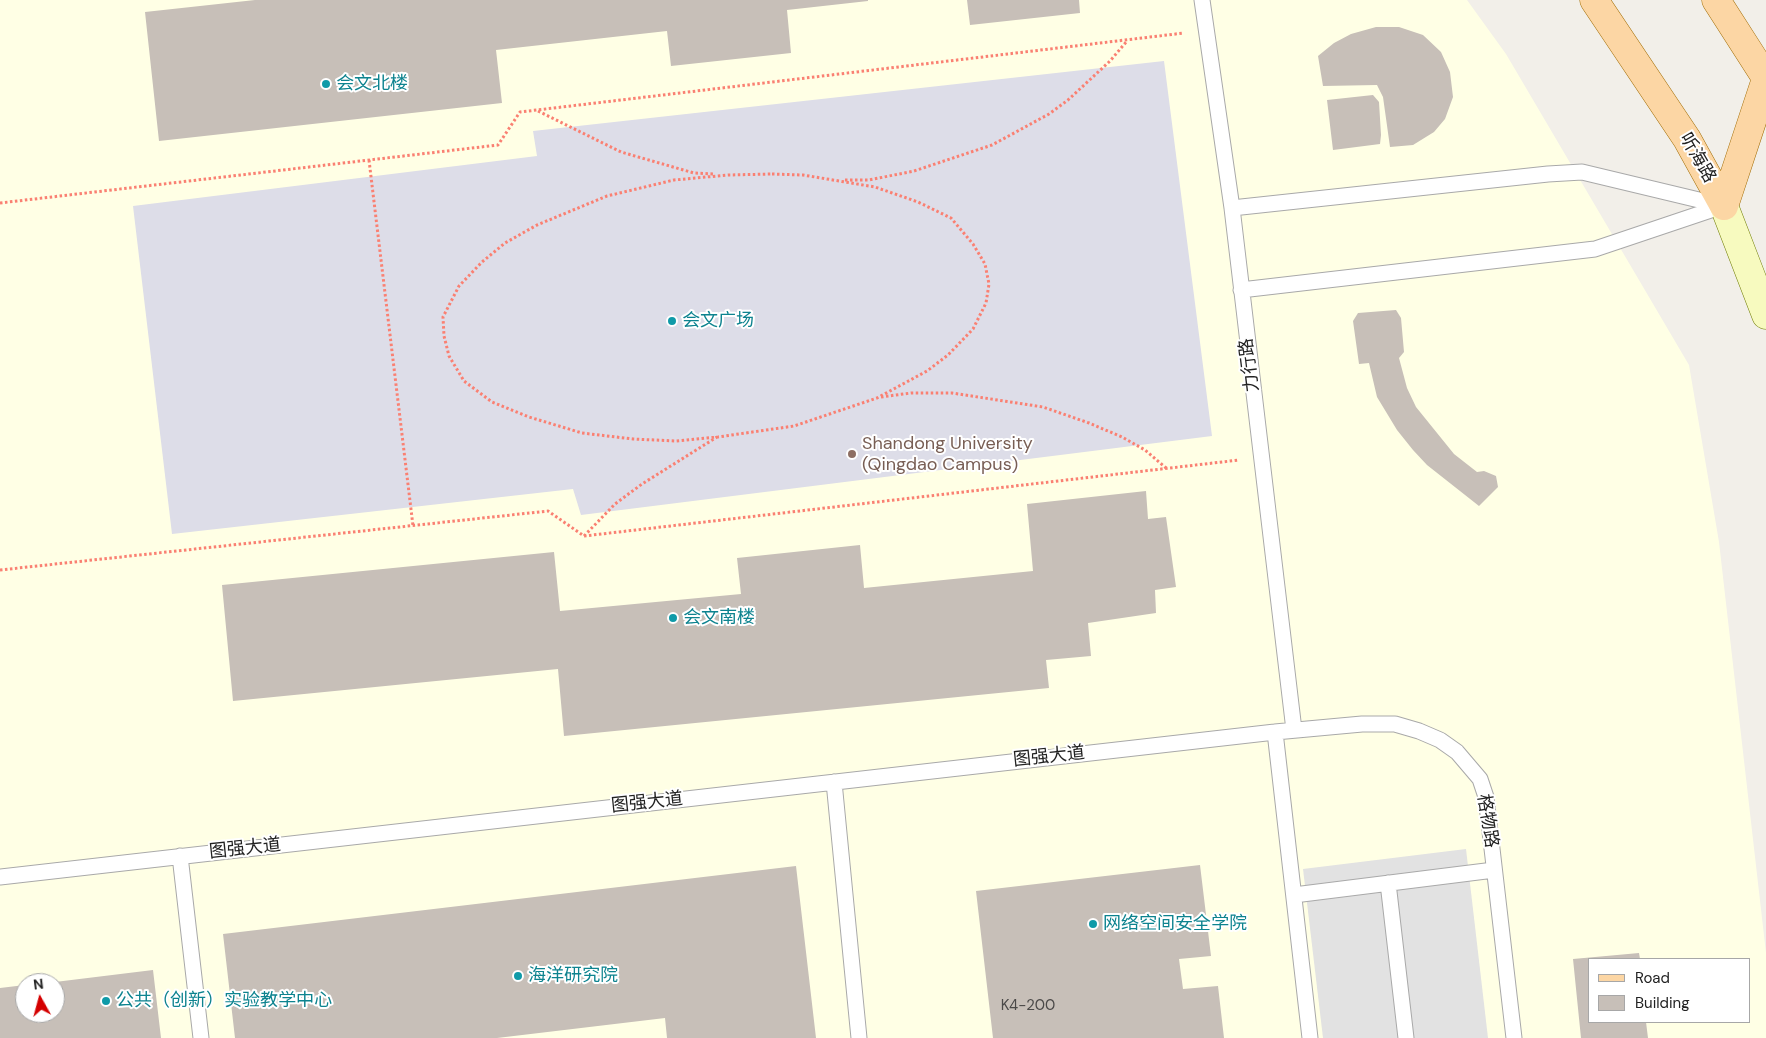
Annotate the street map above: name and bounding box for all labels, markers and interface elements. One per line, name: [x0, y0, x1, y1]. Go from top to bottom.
place label: 会文北楼: [336, 73, 408, 95]
marker: 会文北楼: [320, 78, 332, 90]
street label: 听海路: [1674, 129, 1720, 187]
place label: 会文广场: [682, 310, 754, 332]
marker: 会文广场: [666, 315, 678, 327]
street label: 力行路: [1236, 337, 1264, 393]
place label: Shandong University (Qingdao Campus): [862, 433, 1033, 476]
marker: Shandong University (Qingdao Campus): [846, 448, 858, 460]
place label: 会文南楼: [683, 607, 755, 629]
marker: 会文南楼: [667, 612, 679, 624]
street label: 图强大道: [1012, 742, 1086, 772]
street label: 图强大道: [610, 788, 684, 818]
street label: 格物路: [1472, 793, 1502, 849]
street label: 图强大道: [208, 834, 282, 864]
place label: 网络空间安全学院: [1103, 913, 1247, 935]
marker: 网络空间安全学院: [1087, 918, 1099, 930]
legend: [1588, 958, 1751, 1023]
place label: 海洋研究院: [528, 965, 618, 987]
text: Road: [1635, 968, 1670, 988]
marker: 海洋研究院: [512, 970, 524, 982]
north arrow: [15, 973, 65, 1023]
text: N: [32, 975, 44, 994]
place label: 公共（创新）实验教学中心: [116, 990, 332, 1012]
text: Building: [1635, 993, 1690, 1013]
marker: 公共（创新）实验教学中心: [100, 995, 112, 1007]
house number: K4-200: [1001, 997, 1055, 1015]

